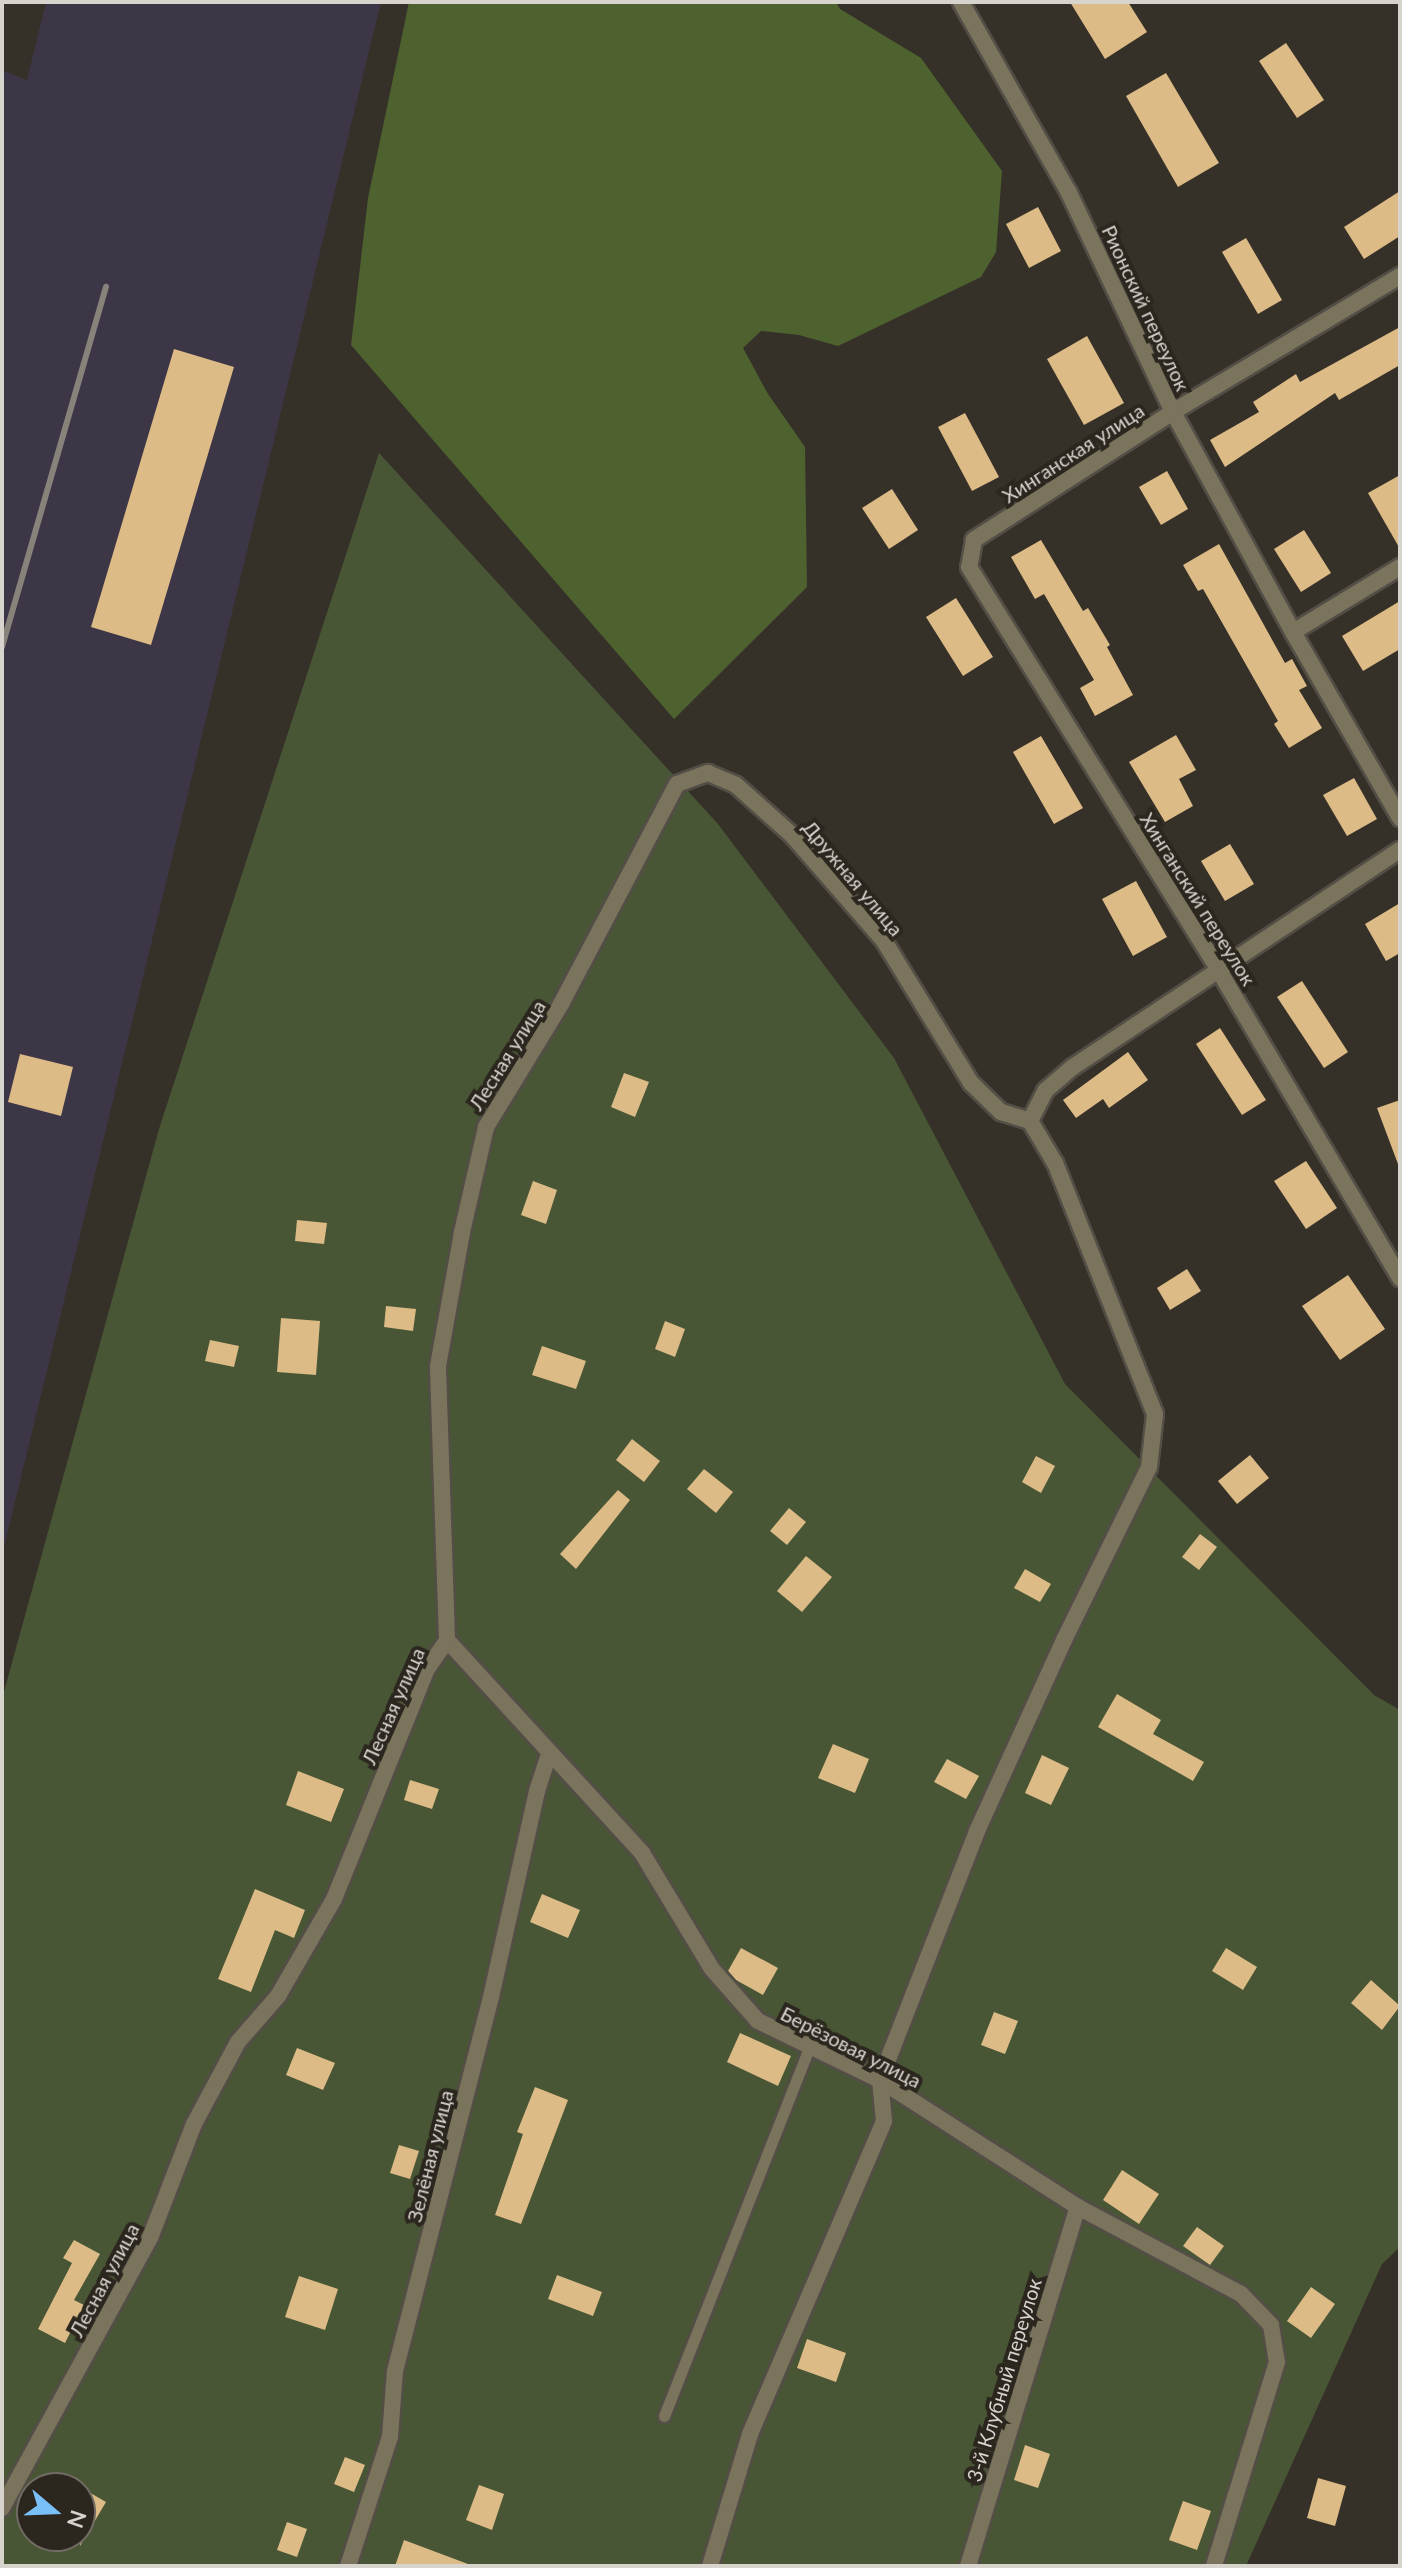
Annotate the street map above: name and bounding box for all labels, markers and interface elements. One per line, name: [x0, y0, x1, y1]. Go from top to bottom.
street label: Рионский переулок: [1097, 221, 1195, 395]
street label: Хинганская улица: [998, 398, 1148, 508]
street label: Хинганский переулок: [1135, 808, 1261, 990]
street label: Дружная улица: [798, 815, 908, 941]
street label: Лесная улица: [464, 996, 550, 1114]
street label: Лесная улица: [357, 1644, 429, 1768]
street label: Берёзовая улица: [777, 2001, 925, 2093]
street label: Зелёная улица: [402, 2088, 458, 2224]
street label: Лесная улица: [64, 2219, 144, 2341]
street label: 3-й Клубный переулок: [962, 2276, 1046, 2484]
north arrow: [16, 2472, 96, 2552]
text: N: [62, 2507, 93, 2532]

